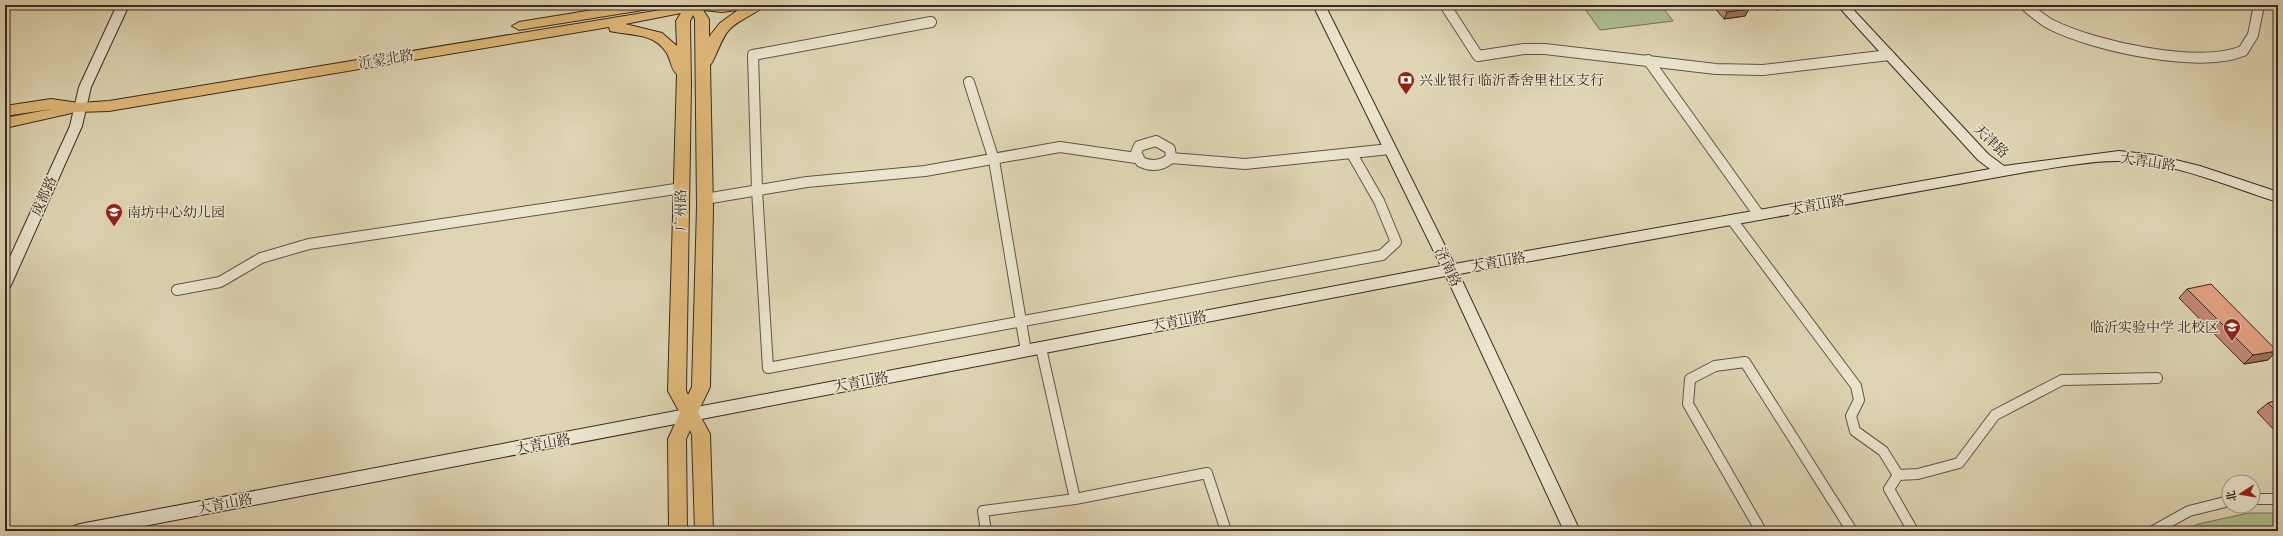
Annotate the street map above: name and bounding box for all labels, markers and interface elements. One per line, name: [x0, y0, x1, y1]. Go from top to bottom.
street label: 沂蒙北路: [357, 46, 415, 72]
bank icon: 兴业银行 临沂香舍里社区支行: [1396, 70, 1416, 95]
place label: 兴业银行 临沂香舍里社区支行: [1419, 72, 1604, 89]
street label: 天津路: [1970, 120, 2012, 162]
street label: 大青山路: [2119, 150, 2177, 174]
street label: 成都路: [28, 173, 60, 219]
street label: 广州路: [672, 189, 690, 231]
street label: 大青山路: [1788, 192, 1846, 218]
school or university icon: 南坊中心幼儿园: [104, 202, 124, 227]
place label: 南坊中心幼儿园: [127, 204, 225, 221]
street label: 济南路: [1431, 244, 1465, 290]
street label: 大青山路: [1469, 249, 1527, 275]
street label: 大青山路: [1150, 307, 1208, 335]
school or university icon: 临沂实验中学 北校区: [2222, 317, 2242, 342]
place label: 临沂实验中学 北校区: [2090, 319, 2219, 336]
street label: 大青山路: [832, 368, 890, 396]
street label: 大青山路: [514, 430, 572, 458]
north arrow: [2221, 474, 2261, 514]
text: 北: [2224, 489, 2239, 503]
street label: 大青山路: [196, 490, 254, 518]

